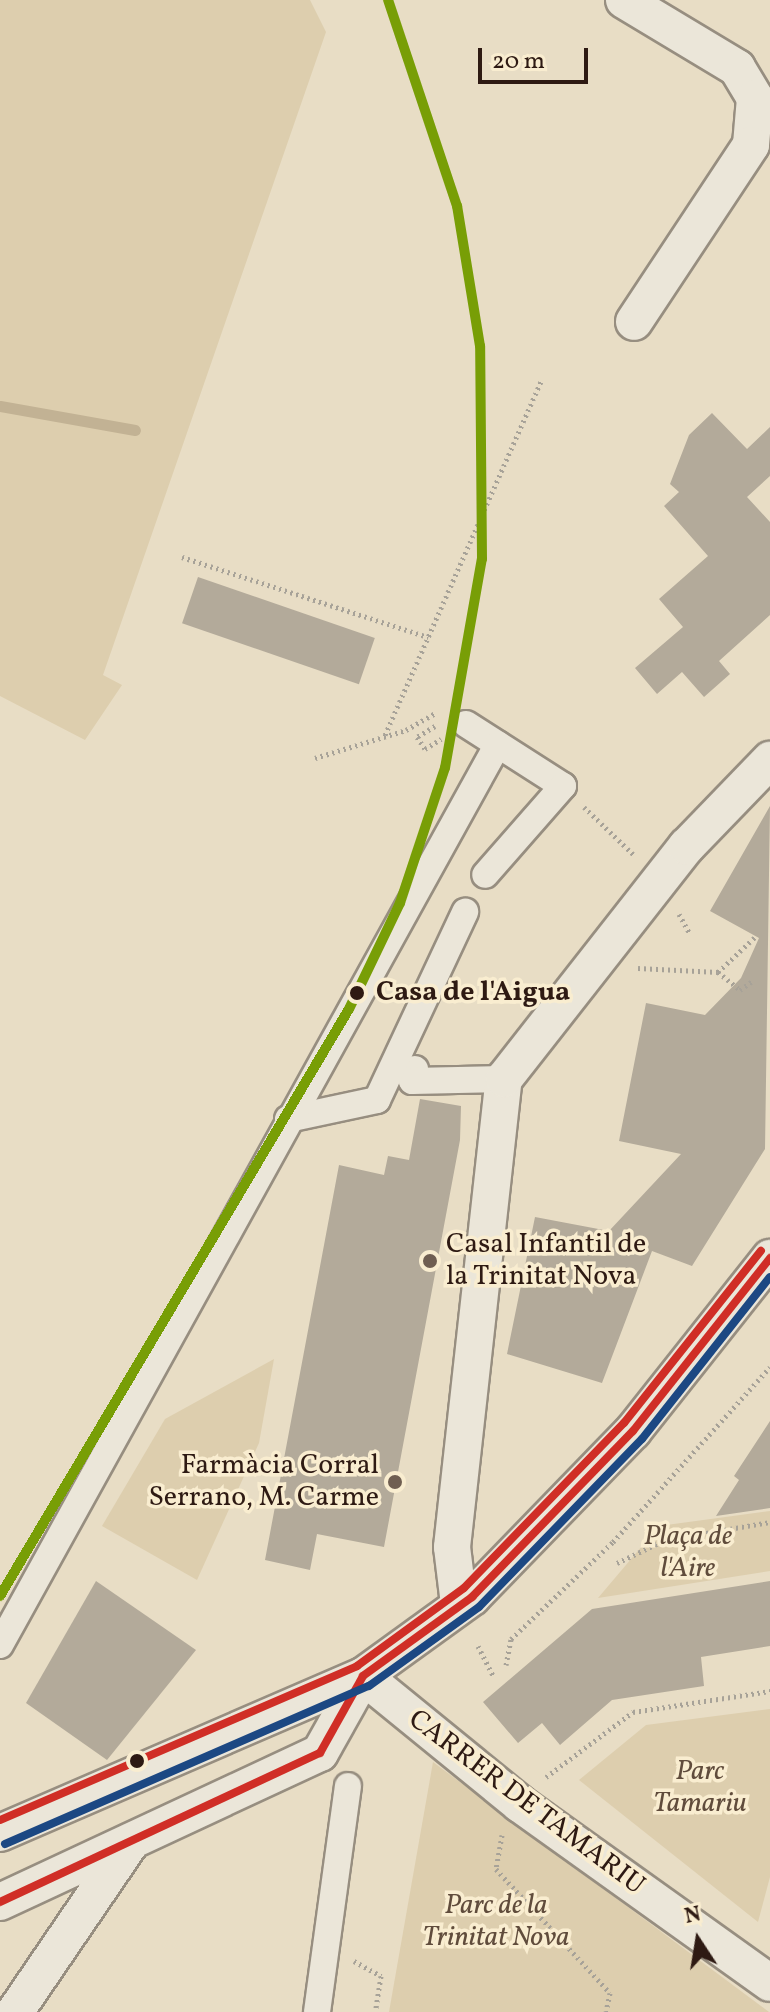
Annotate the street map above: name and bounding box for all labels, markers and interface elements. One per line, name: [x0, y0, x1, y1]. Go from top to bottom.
scale bar: [482, 32, 592, 82]
text: 20 m: [492, 45, 545, 79]
place label: Casa de l'Aigua: [376, 976, 570, 1010]
marker: Casa de l'Aigua: [345, 981, 369, 1005]
place label: Casal Infantil de la Trinitat Nova: [446, 1228, 646, 1294]
marker: Casal Infantil de la Trinitat Nova: [421, 1252, 439, 1270]
place label: Farmàcia Corral Serrano, M. Carme: [148, 1449, 379, 1515]
marker: Farmàcia Corral Serrano, M. Carme: [386, 1473, 404, 1491]
park label: Plaça de l'Aire: [644, 1520, 732, 1586]
street label: CARRER DE TAMARIU: [401, 1703, 651, 1903]
unlabelled marker: [129, 1753, 145, 1769]
park label: Parc Tamariu: [653, 1755, 747, 1821]
park label: Parc de la Trinitat Nova: [422, 1889, 570, 1955]
text: N: [682, 1899, 704, 1933]
north arrow: [658, 1900, 738, 1980]

